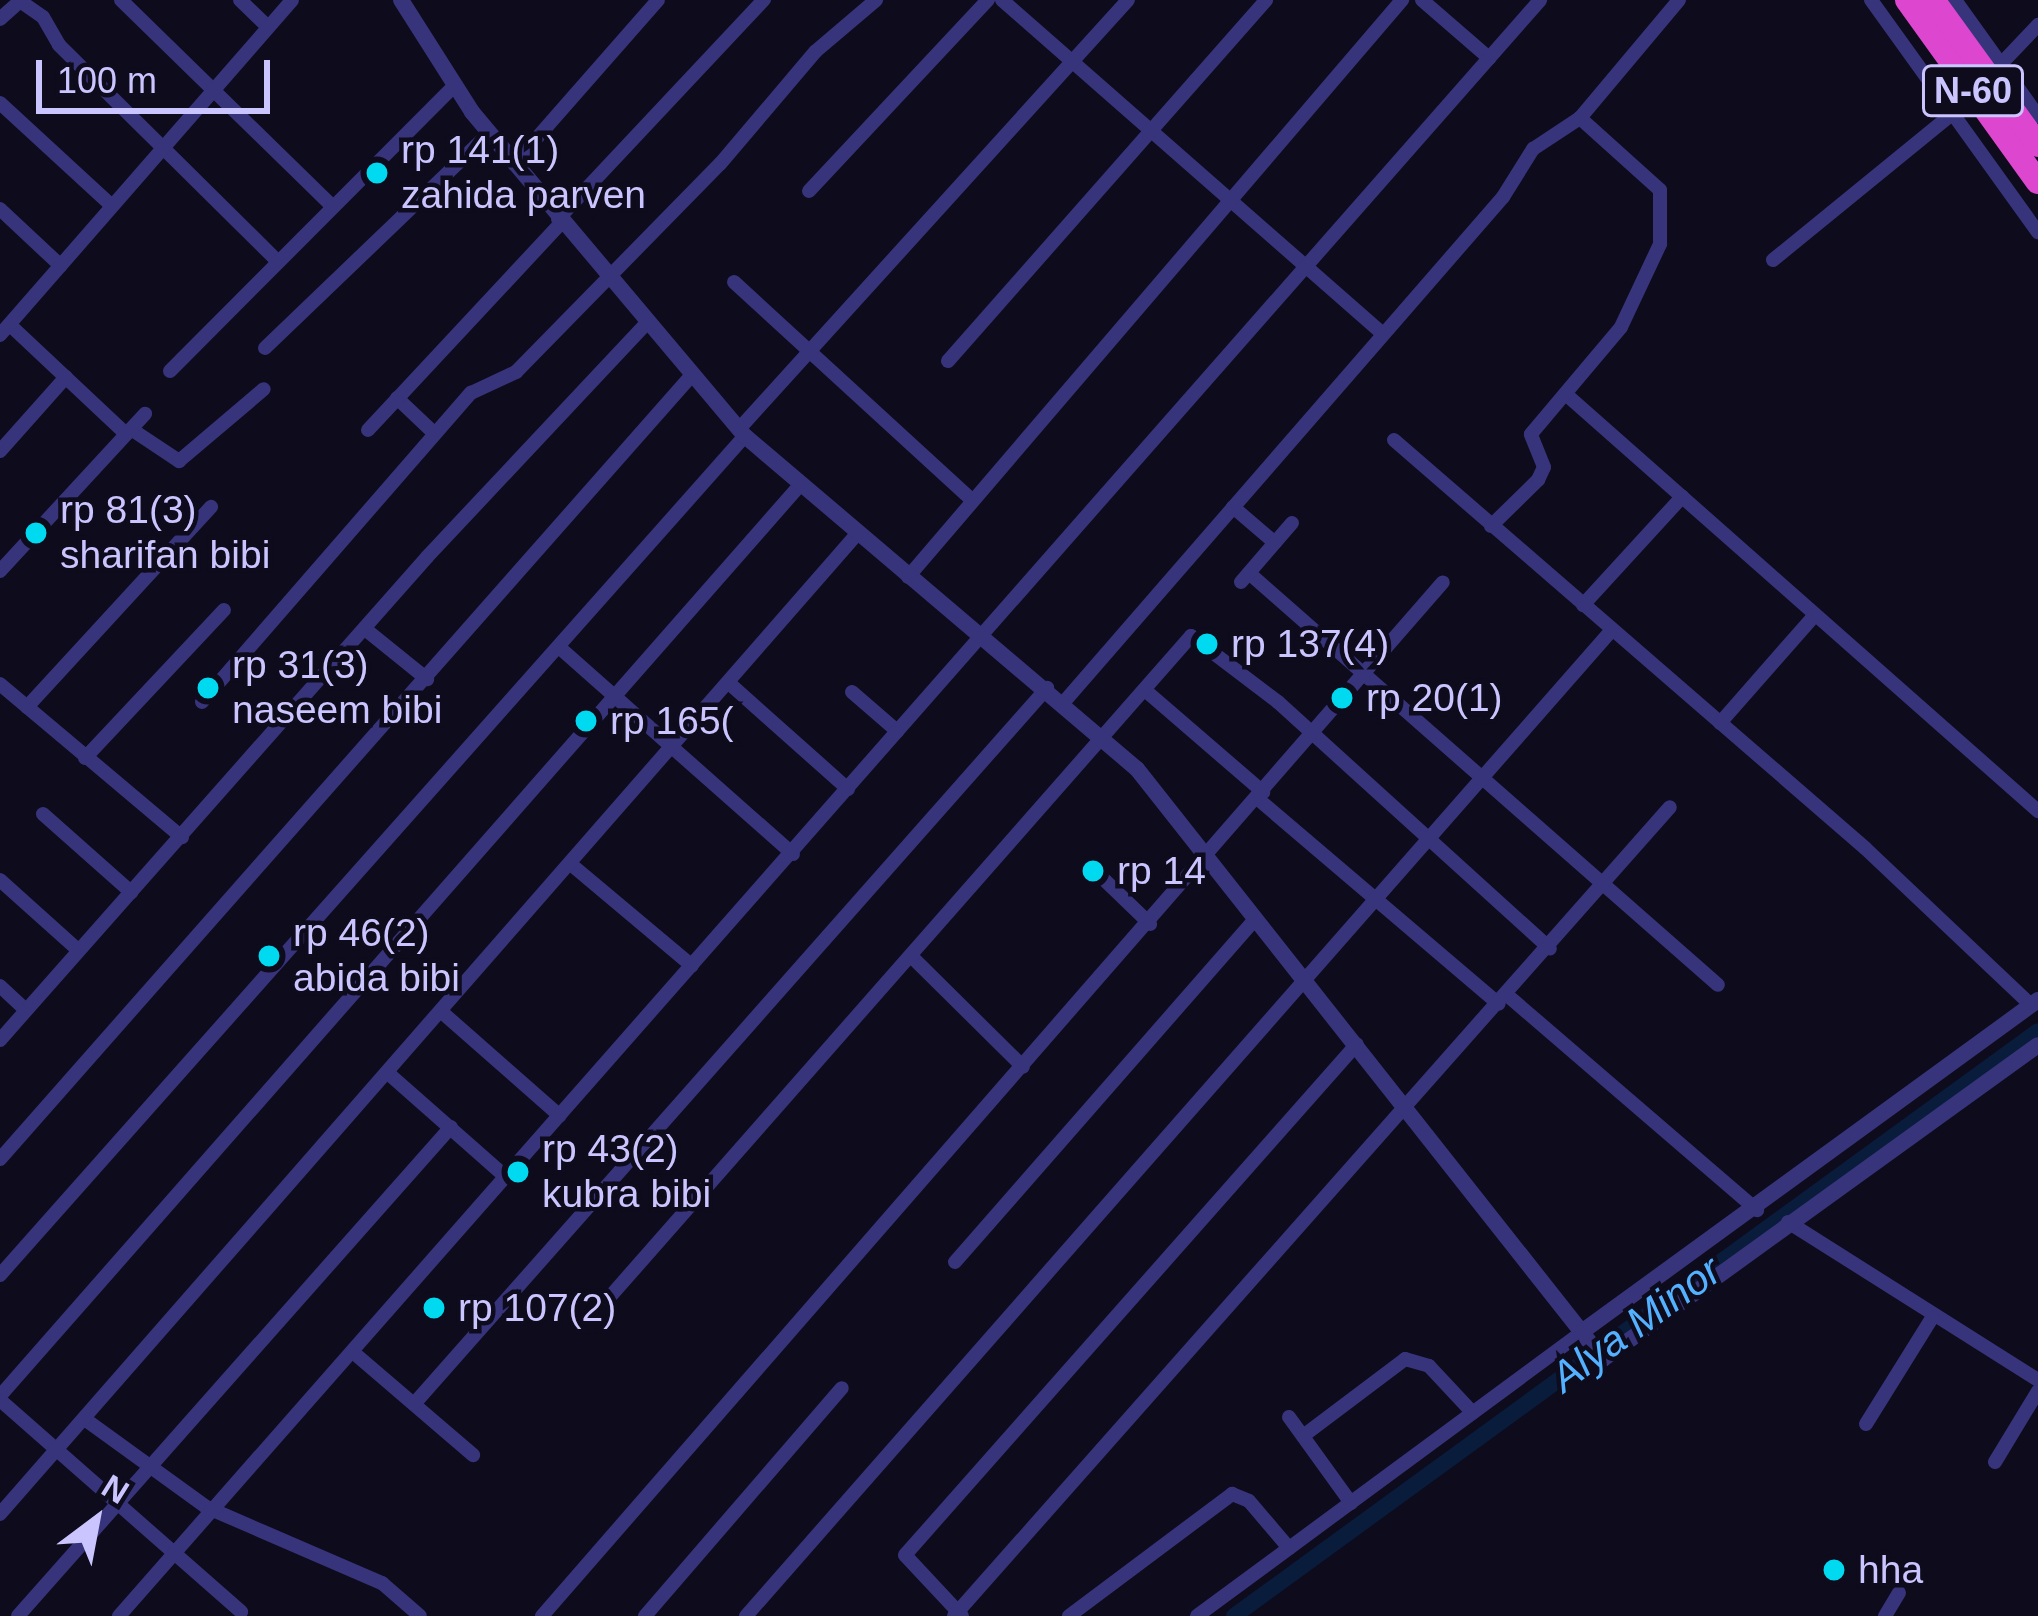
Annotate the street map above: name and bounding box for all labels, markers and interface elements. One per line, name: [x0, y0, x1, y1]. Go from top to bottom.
scale bar: [42, 36, 276, 110]
text: 100 m: [57, 60, 157, 101]
road number: N-60: [1919, 61, 2027, 121]
place label: rp 141(1) zahida parven: [401, 128, 646, 219]
marker: rp 141(1) zahida parven: [364, 160, 390, 186]
place label: rp 81(3) sharifan bibi: [60, 488, 270, 579]
marker: rp 81(3) sharifan bibi: [23, 520, 49, 546]
place label: rp 137(4): [1231, 621, 1389, 667]
marker: rp 137(4): [1194, 631, 1220, 657]
place label: rp 31(3) naseem bibi: [232, 643, 442, 734]
marker: rp 31(3) naseem bibi: [195, 675, 221, 701]
place label: rp 20(1): [1366, 675, 1503, 721]
marker: rp 20(1): [1329, 685, 1355, 711]
place label: rp 165(: [610, 698, 734, 744]
marker: rp 165(: [573, 708, 599, 734]
place label: rp 14: [1117, 848, 1206, 894]
marker: rp 14: [1080, 858, 1106, 884]
place label: rp 46(2) abida bibi: [293, 911, 460, 1002]
marker: rp 46(2) abida bibi: [256, 943, 282, 969]
place label: rp 43(2) kubra bibi: [542, 1127, 711, 1218]
marker: rp 43(2) kubra bibi: [505, 1159, 531, 1185]
water label: Alya Minor: [1541, 1245, 1731, 1403]
place label: rp 107(2): [458, 1285, 616, 1331]
marker: rp 107(2): [421, 1295, 447, 1321]
north arrow: [36, 1460, 156, 1580]
text: N: [95, 1467, 135, 1511]
place label: hha: [1858, 1547, 1923, 1593]
marker: hha: [1821, 1557, 1847, 1583]

